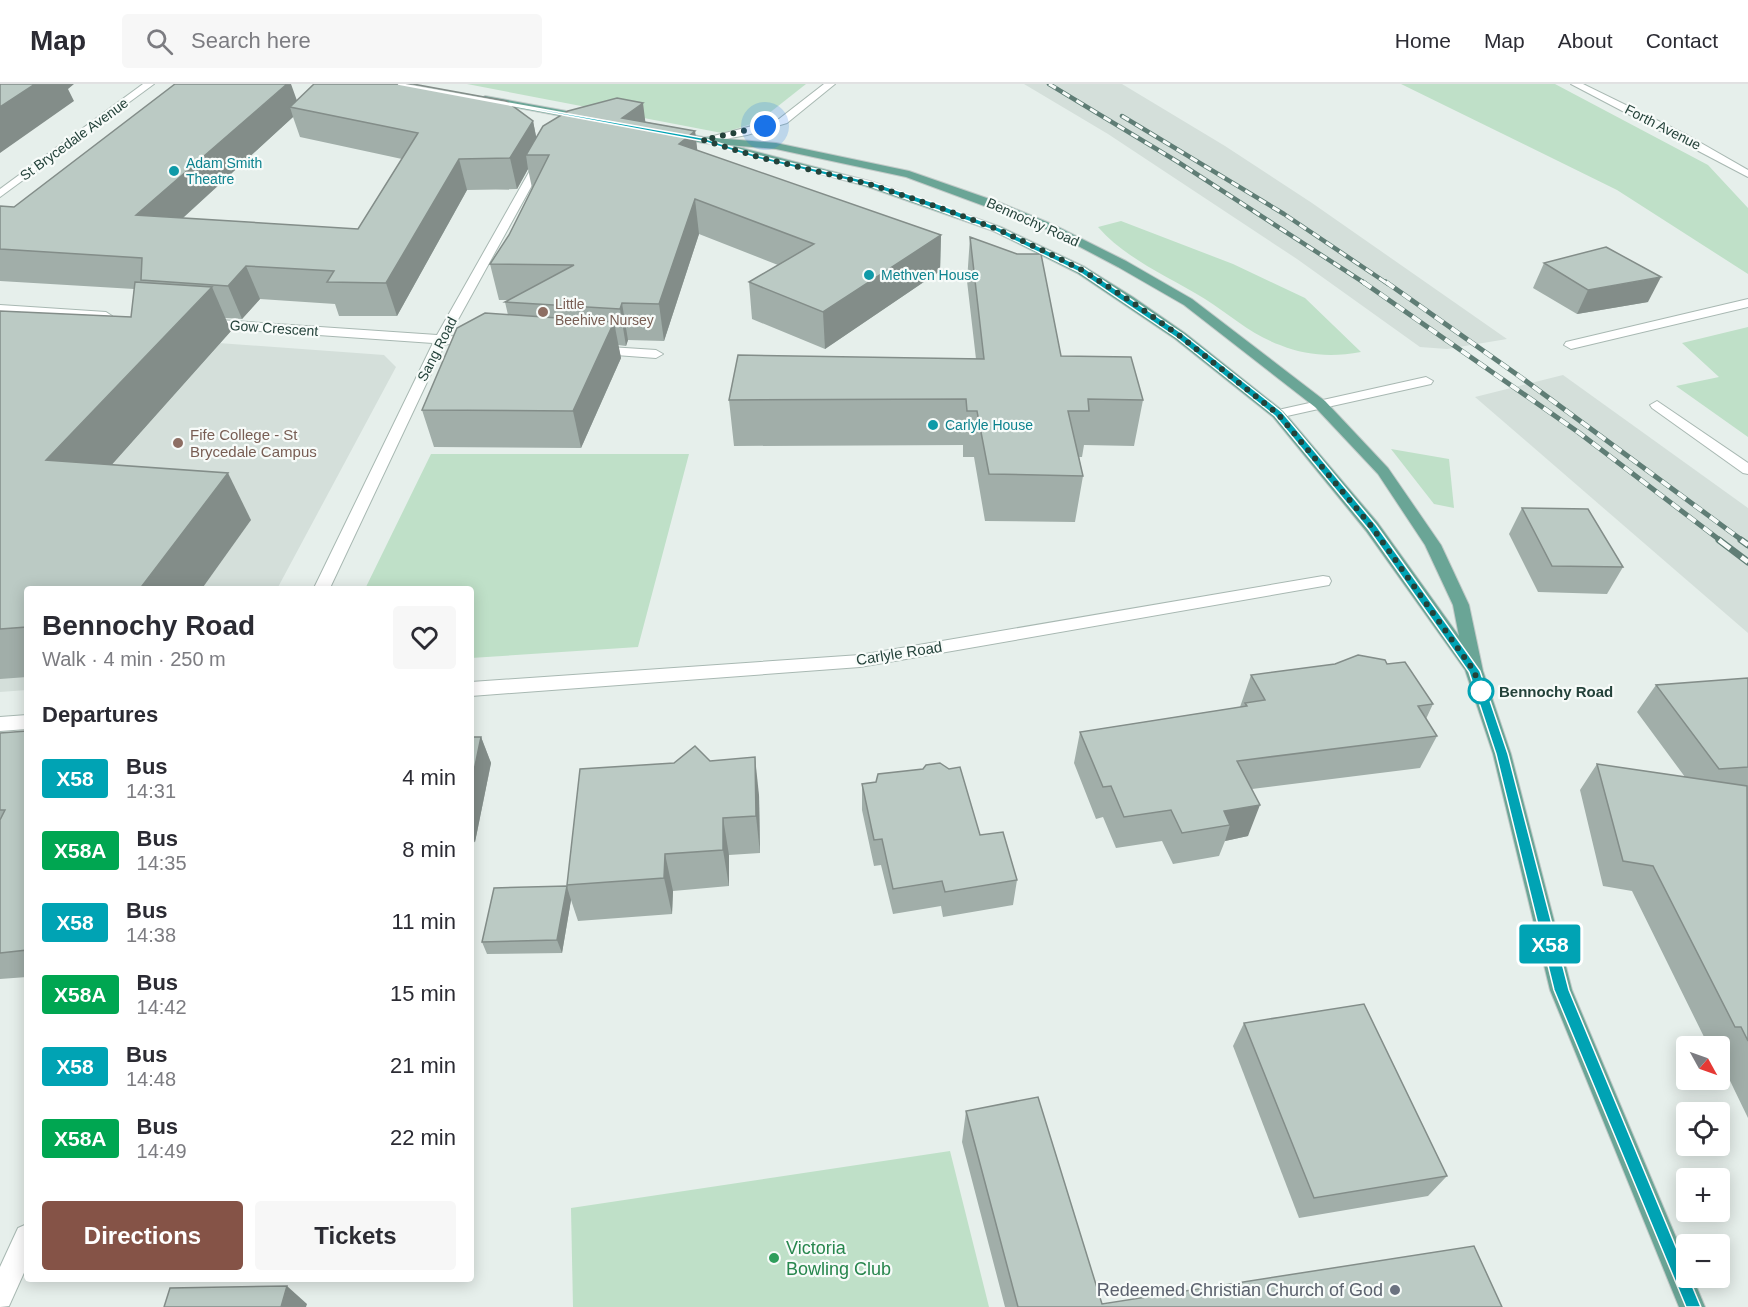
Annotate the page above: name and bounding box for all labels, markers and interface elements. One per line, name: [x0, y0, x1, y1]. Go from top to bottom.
search box: [122, 14, 542, 68]
text: Map: [30, 25, 86, 56]
icon: search: [143, 25, 176, 58]
text: Search here: [191, 28, 311, 53]
text: Home: [1395, 29, 1451, 52]
text: Map: [1484, 29, 1525, 52]
text: About: [1558, 29, 1613, 52]
text: Contact: [1646, 29, 1718, 52]
street label: St Brycedale Avenue: [17, 94, 131, 184]
street label: Forth Avenue: [1622, 101, 1704, 153]
your location: [750, 111, 780, 141]
place label: Adam Smith Theatre: [186, 155, 262, 187]
marker: Adam Smith Theatre: [167, 164, 181, 178]
street label: Bennochy Road: [984, 194, 1082, 250]
place label: Methven House: [881, 267, 979, 283]
marker: Methven House: [862, 268, 876, 282]
place label: Little Beehive Nursey: [555, 296, 654, 328]
marker: Little Beehive Nursey: [536, 305, 550, 319]
street label: Sang Road: [414, 314, 460, 384]
street label: Gow Crescent: [229, 317, 319, 339]
place label: Carlyle House: [945, 417, 1033, 433]
marker: Carlyle House: [926, 418, 940, 432]
place label: Fife College - St Brycedale Campus: [190, 426, 317, 460]
marker: Fife College - St Brycedale Campus: [171, 436, 185, 450]
button: heart: [393, 606, 456, 669]
text: Bennochy Road: [42, 610, 255, 641]
street label: Carlyle Road: [855, 638, 943, 668]
text: Walk · 4 min · 250 m: [42, 648, 226, 670]
marker: Bennochy Road: [1468, 678, 1494, 704]
place label: Bennochy Road: [1499, 683, 1613, 700]
text: Departures: [42, 702, 158, 727]
text: Bus: [126, 754, 168, 779]
text: 4 min: [402, 765, 456, 790]
text: X58: [56, 767, 94, 790]
text: 14:31: [126, 780, 176, 802]
text: Bus: [137, 826, 178, 851]
text: 8 min: [402, 837, 456, 862]
text: X58A: [54, 839, 107, 862]
text: 14:35: [137, 852, 187, 874]
text: Bus: [126, 898, 168, 923]
text: 11 min: [392, 909, 456, 934]
text: X58: [56, 911, 94, 934]
text: 14:38: [126, 924, 176, 946]
line badge: X58: [1516, 924, 1584, 964]
text: X58: [1531, 933, 1569, 956]
text: Bus: [137, 970, 178, 995]
text: 15 min: [390, 981, 456, 1006]
text: X58A: [54, 983, 107, 1006]
text: 14:42: [137, 996, 187, 1018]
north arrow: [1676, 1036, 1730, 1090]
map controls: [1676, 1036, 1730, 1288]
text: Bus: [126, 1042, 168, 1067]
text: 21 min: [390, 1053, 456, 1078]
text: X58: [56, 1055, 94, 1078]
text: 14:48: [126, 1068, 176, 1090]
button: locate: [1676, 1102, 1730, 1156]
text: Bus: [137, 1114, 178, 1139]
text: 22 min: [390, 1125, 456, 1150]
text: X58A: [54, 1127, 107, 1150]
text: 14:49: [137, 1140, 187, 1162]
button: +: [1676, 1168, 1730, 1222]
button: Directions: [42, 1201, 243, 1270]
button: Tickets: [255, 1201, 456, 1270]
button: −: [1676, 1234, 1730, 1288]
place label: Victoria Bowling Club: [786, 1238, 891, 1279]
marker: Victoria Bowling Club: [767, 1251, 781, 1265]
place label: Redeemed Christian Church of God: [1097, 1280, 1383, 1300]
marker: Redeemed Christian Church of God: [1388, 1283, 1402, 1297]

